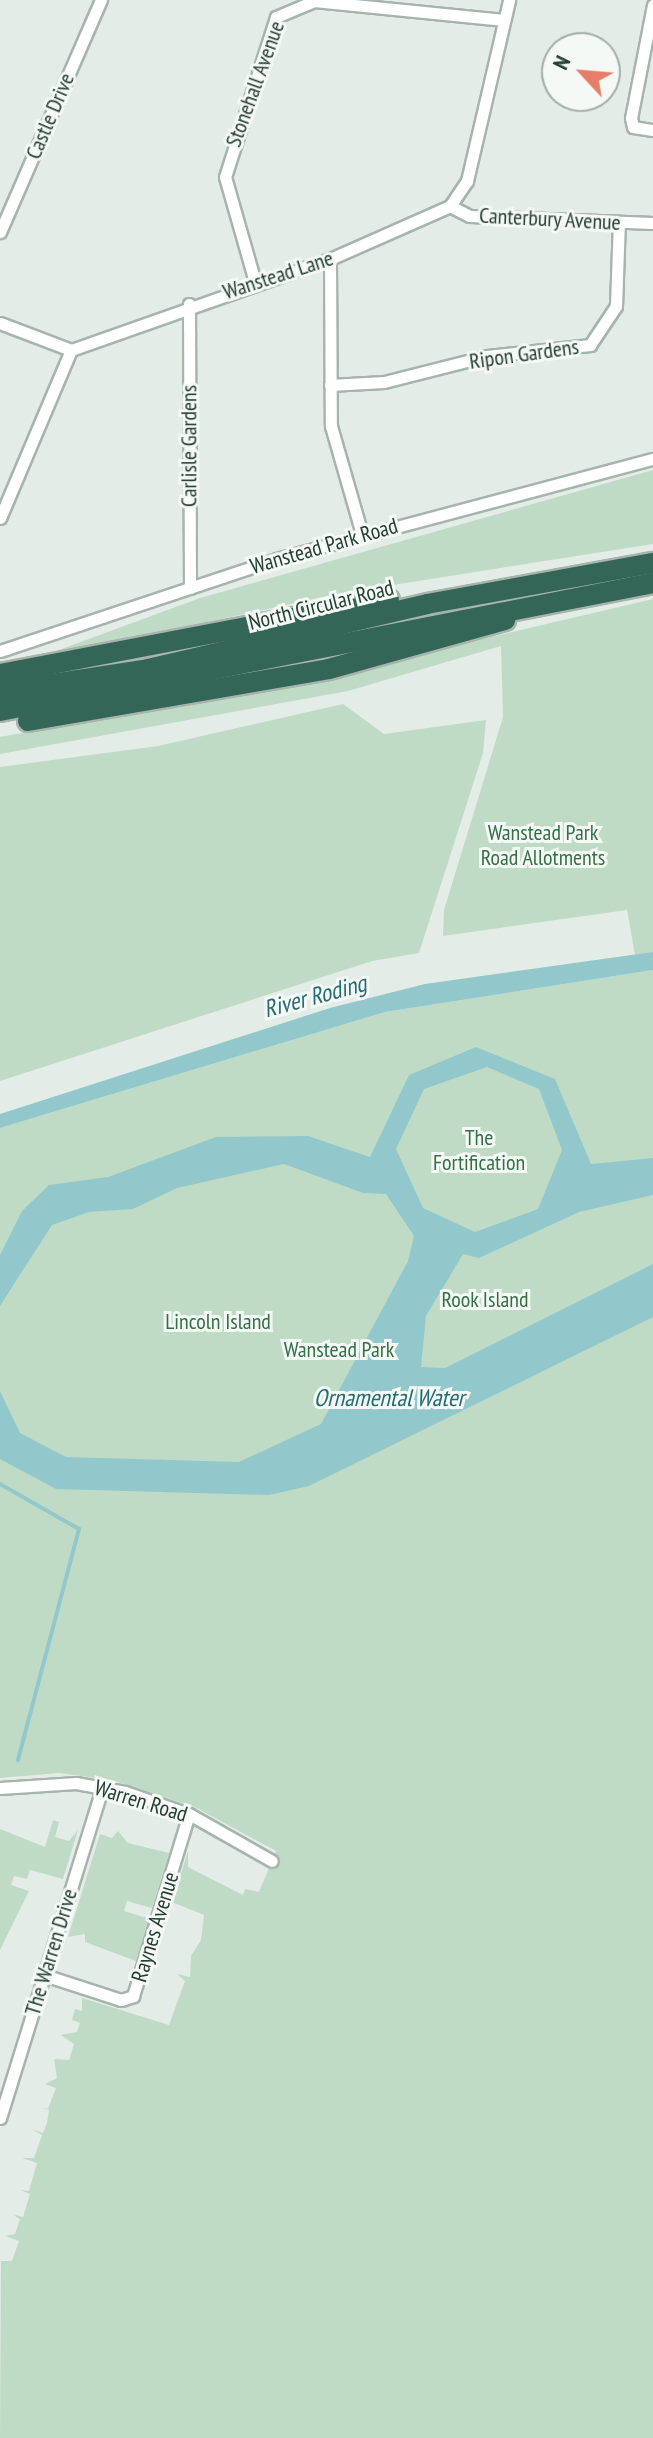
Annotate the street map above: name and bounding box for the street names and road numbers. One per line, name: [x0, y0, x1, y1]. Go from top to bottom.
street label: Stonehall Avenue: [220, 17, 290, 151]
street label: Castle Drive: [20, 69, 80, 163]
street label: Canterbury Avenue: [478, 202, 622, 236]
street label: Wanstead Lane: [220, 245, 336, 305]
street label: Ripon Gardens: [468, 333, 580, 375]
street label: Carlisle Gardens: [176, 385, 202, 507]
street label: Wanstead Park Road: [247, 512, 401, 580]
street label: North Circular Road: [246, 574, 396, 636]
street label: Warren Road: [91, 1774, 191, 1828]
street label: Raynes Avenue: [126, 1869, 184, 1985]
street label: The Warren Drive: [19, 1885, 83, 2019]

